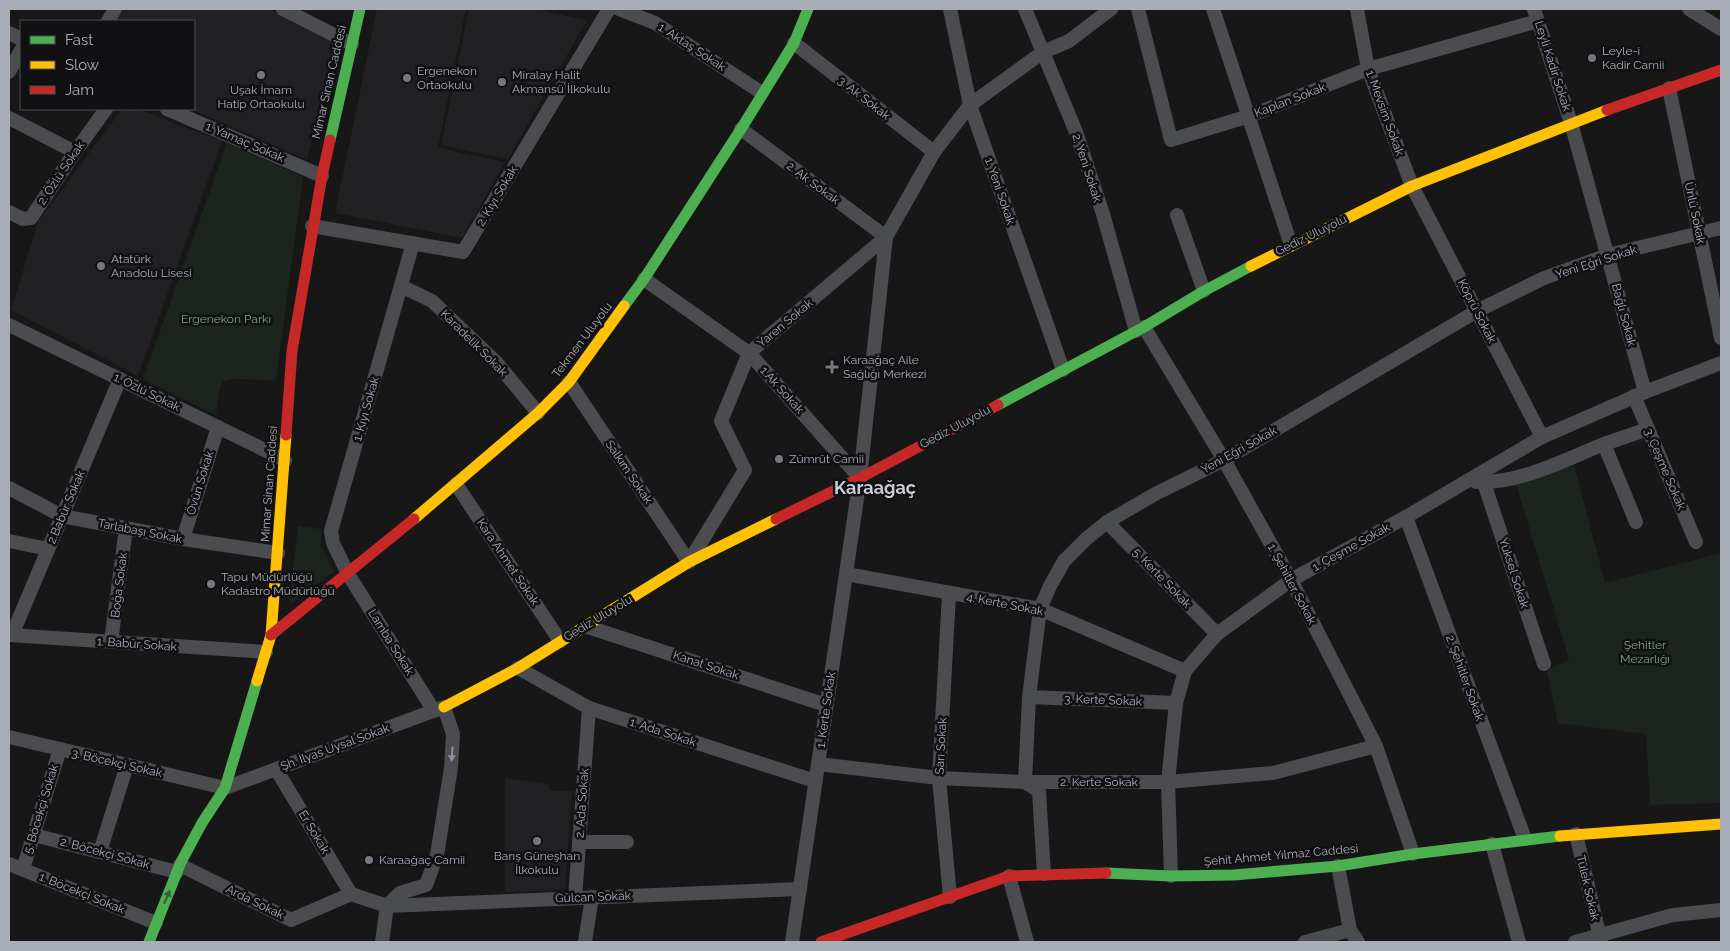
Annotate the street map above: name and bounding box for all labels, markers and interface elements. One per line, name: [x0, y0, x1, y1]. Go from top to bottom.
street label: Leyli Kadir Sokak: [1532, 19, 1574, 114]
legend: [20, 20, 195, 110]
street label: 1. Aktaş Sokak: [656, 20, 729, 74]
street label: Mimar Sinan Caddesi: [309, 24, 349, 140]
text: Fast: [65, 31, 93, 49]
place label: Leyle-i Kadir Camii: [1602, 44, 1664, 72]
marker: Leyle-i Kadir Camii: [1586, 52, 1598, 64]
text: Slow: [65, 56, 99, 74]
place label: Ergenekon Ortaokulu: [417, 64, 477, 92]
place label: Miralay Halit Akmansü İlkokulu: [512, 68, 610, 96]
street label: 1. Mevsim Sokak: [1363, 68, 1407, 158]
marker: Uşak İmam Hatip Ortaokulu: [255, 69, 267, 81]
marker: Ergenekon Ortaokulu: [401, 72, 413, 84]
street label: 3. Ak Sokak: [835, 73, 893, 123]
marker: Miralay Halit Akmansü İlkokulu: [496, 76, 508, 88]
street label: Kaplan Sokak: [1252, 80, 1328, 120]
text: Jam: [65, 81, 94, 99]
place label: Uşak İmam Hatip Ortaokulu: [217, 83, 305, 111]
street label: 1. Yamaç Sokak: [204, 119, 287, 165]
street label: 2. Yeni Sokak: [1069, 132, 1105, 205]
street label: 2. Özlü Sokak: [35, 138, 88, 207]
street label: 1. Yeni Sokak: [982, 156, 1018, 227]
street label: 2. Ak Sokak: [784, 159, 843, 208]
street label: 2. Kıyı Sokak: [474, 163, 521, 229]
street label: Ünlü Sokak: [1682, 181, 1709, 246]
street label: Gediz Uluyolu: [1273, 212, 1349, 258]
street label: Yeni Eğri Sokak: [1554, 242, 1639, 282]
place label: Atatürk Anadolu Lisesi: [111, 252, 192, 280]
marker: Atatürk Anadolu Lisesi: [95, 260, 107, 272]
street label: Köprü Sokak: [1455, 277, 1499, 346]
street label: Bağlı Sokak: [1609, 282, 1639, 349]
street label: Yaren Sokak: [754, 295, 816, 350]
street label: Tekmen Uluyolu: [549, 300, 615, 380]
street label: Karadelik Sokak: [438, 307, 511, 380]
park label: Ergenekon Parkı: [181, 312, 271, 326]
place label: Karaağaç Aile Sağlığı Merkezi: [843, 353, 926, 381]
marker: Karaağaç Aile Sağlığı Merkezi: [825, 360, 839, 374]
street label: 1.Ak Sokak: [757, 364, 807, 417]
street label: 1. Özlü Sokak: [111, 370, 183, 414]
street label: 1. Kıyı Sokak: [350, 374, 382, 443]
street label: Gediz Uluyolu: [917, 403, 993, 451]
street label: Yeni Eğri Sokak: [1199, 423, 1280, 477]
street label: Mimar Sinan Caddesi: [258, 425, 280, 543]
street label: 3. Çeşme Sokak: [1641, 426, 1689, 513]
street label: Salkım Sokak: [603, 437, 656, 507]
street label: Övün Sokak: [184, 449, 217, 517]
place label: Zümrüt Camii: [789, 452, 864, 466]
marker: Zümrüt Camii: [773, 453, 785, 465]
street label: 2.Babür Sokak: [44, 468, 88, 546]
district label: Karaağaç: [834, 477, 916, 498]
street label: Tarlabaşı Sokak: [97, 516, 184, 546]
street label: Kara Ahmet Sokak: [474, 516, 543, 609]
street label: 1. Çeşme Sokak: [1310, 520, 1393, 574]
street label: Yüksel Sokak: [1496, 536, 1532, 610]
street label: 1. Şehitler Sokak: [1265, 541, 1319, 627]
street label: 5. Kerte Sokak: [1130, 545, 1195, 611]
street label: Boğa Sokak: [108, 551, 130, 619]
place label: Tapu Müdürlüğü Kadastro Müdürlüğü: [221, 570, 335, 598]
marker: Tapu Müdürlüğü Kadastro Müdürlüğü: [205, 578, 217, 590]
street label: 4. Kerte Sokak: [965, 590, 1045, 618]
street label: Gediz Uluyolu: [561, 592, 635, 644]
street label: Lamba Sokak: [365, 606, 417, 678]
street label: 2. Şehitler Sokak: [1443, 633, 1487, 724]
street label: 1. Babür Sokak: [97, 634, 178, 654]
park label: Şehitler Mezarlığı: [1620, 638, 1670, 666]
street label: Kanat Sokak: [671, 648, 741, 682]
street label: 1. Kerte Sokak: [814, 670, 838, 749]
street label: 3. Kerte Sokak: [1064, 692, 1143, 708]
street label: 1. Ada Sokak: [628, 715, 698, 749]
street label: Sarı Sokak: [933, 716, 950, 775]
street label: Şh. İlyas Uysal Sokak: [279, 721, 392, 773]
street label: 3. Böcekçi Sokak: [70, 746, 164, 780]
one-way arrow: [448, 747, 456, 763]
street label: 5. Böcekçi Sokak: [21, 762, 61, 855]
street label: 2. Ada Sokak: [573, 767, 591, 838]
street label: 2. Kerte Sokak: [1060, 775, 1139, 789]
street label: Er Sokak: [296, 808, 333, 857]
street label: 2. Böcekçi Sokak: [59, 834, 152, 872]
marker: Barış Güneşhan İlkokulu: [531, 835, 543, 847]
street label: Şehit Ahmet Yılmaz Caddesi: [1203, 841, 1359, 869]
place label: Barış Güneşhan İlkokulu: [494, 849, 580, 877]
place label: Karaağaç Camii: [379, 853, 465, 867]
marker: Karaağaç Camii: [363, 854, 375, 866]
street label: Tülek Sokak: [1574, 854, 1602, 923]
street label: 1. Böcekçi Sokak: [37, 869, 127, 917]
street label: Arda Sokak: [224, 882, 287, 922]
street label: Gülcan Sokak: [555, 889, 632, 905]
one-way arrow: [163, 890, 171, 904]

